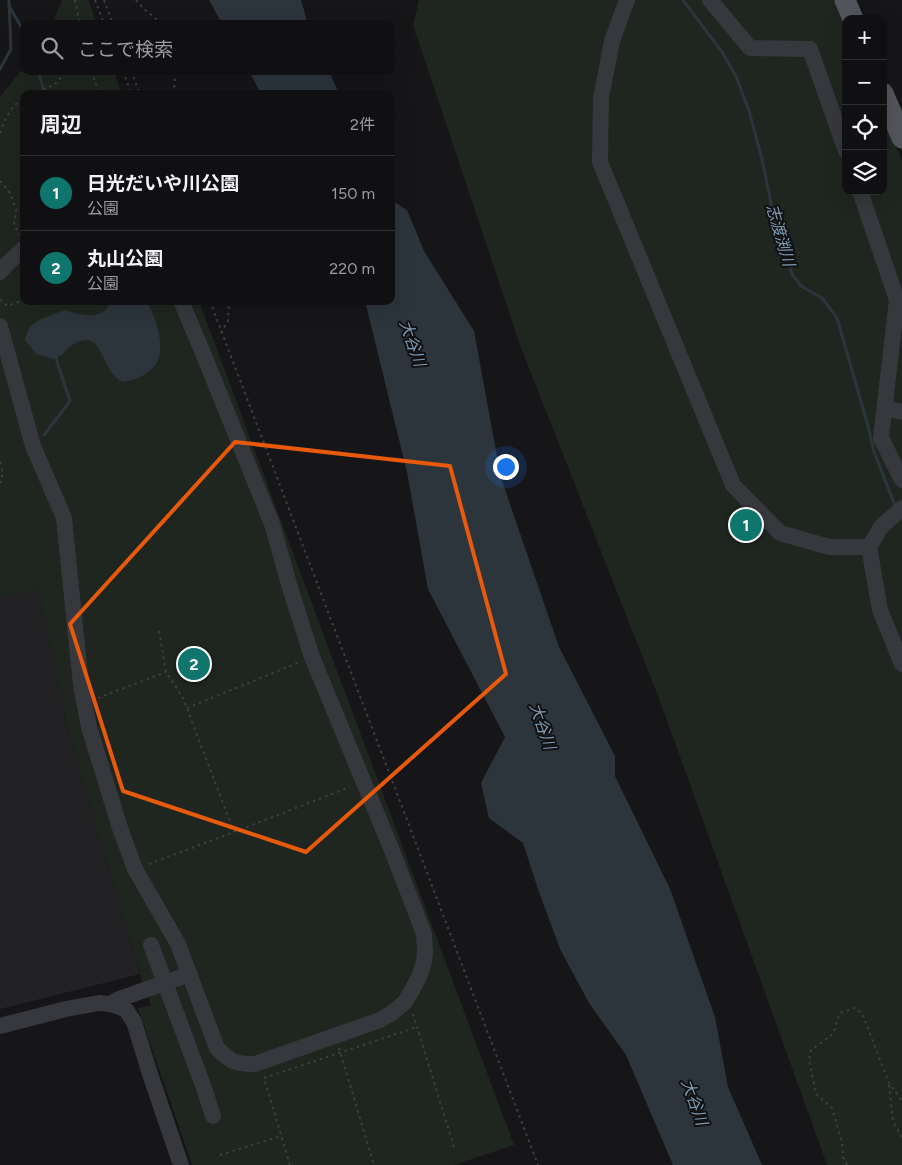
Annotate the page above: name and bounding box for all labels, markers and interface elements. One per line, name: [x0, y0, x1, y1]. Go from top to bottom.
map controls: [842, 15, 887, 195]
button: +: [842, 15, 887, 60]
search box: [20, 20, 395, 75]
icon: search: [38, 34, 66, 62]
text: ここで検索: [78, 38, 173, 61]
button: −: [842, 60, 887, 105]
button: locate: [842, 105, 887, 150]
text: 周辺: [40, 112, 82, 137]
text: 2件: [350, 115, 375, 134]
button: layers: [842, 150, 887, 195]
text: 日光だいや川公園: [87, 172, 239, 195]
text: 1: [53, 184, 59, 203]
text: 150 m: [331, 184, 375, 203]
text: 公園: [87, 199, 119, 218]
water label: 志渡渕川: [763, 202, 799, 270]
text: 丸山公園: [87, 247, 163, 270]
text: 2: [51, 259, 61, 278]
text: 220 m: [329, 259, 375, 278]
text: 公園: [87, 274, 119, 293]
water label: 大谷川: [396, 317, 430, 371]
your location: [493, 454, 519, 480]
pin: 1: [730, 506, 762, 544]
pin: 2: [178, 645, 210, 683]
water label: 大谷川: [526, 700, 560, 754]
water label: 大谷川: [677, 1076, 712, 1130]

